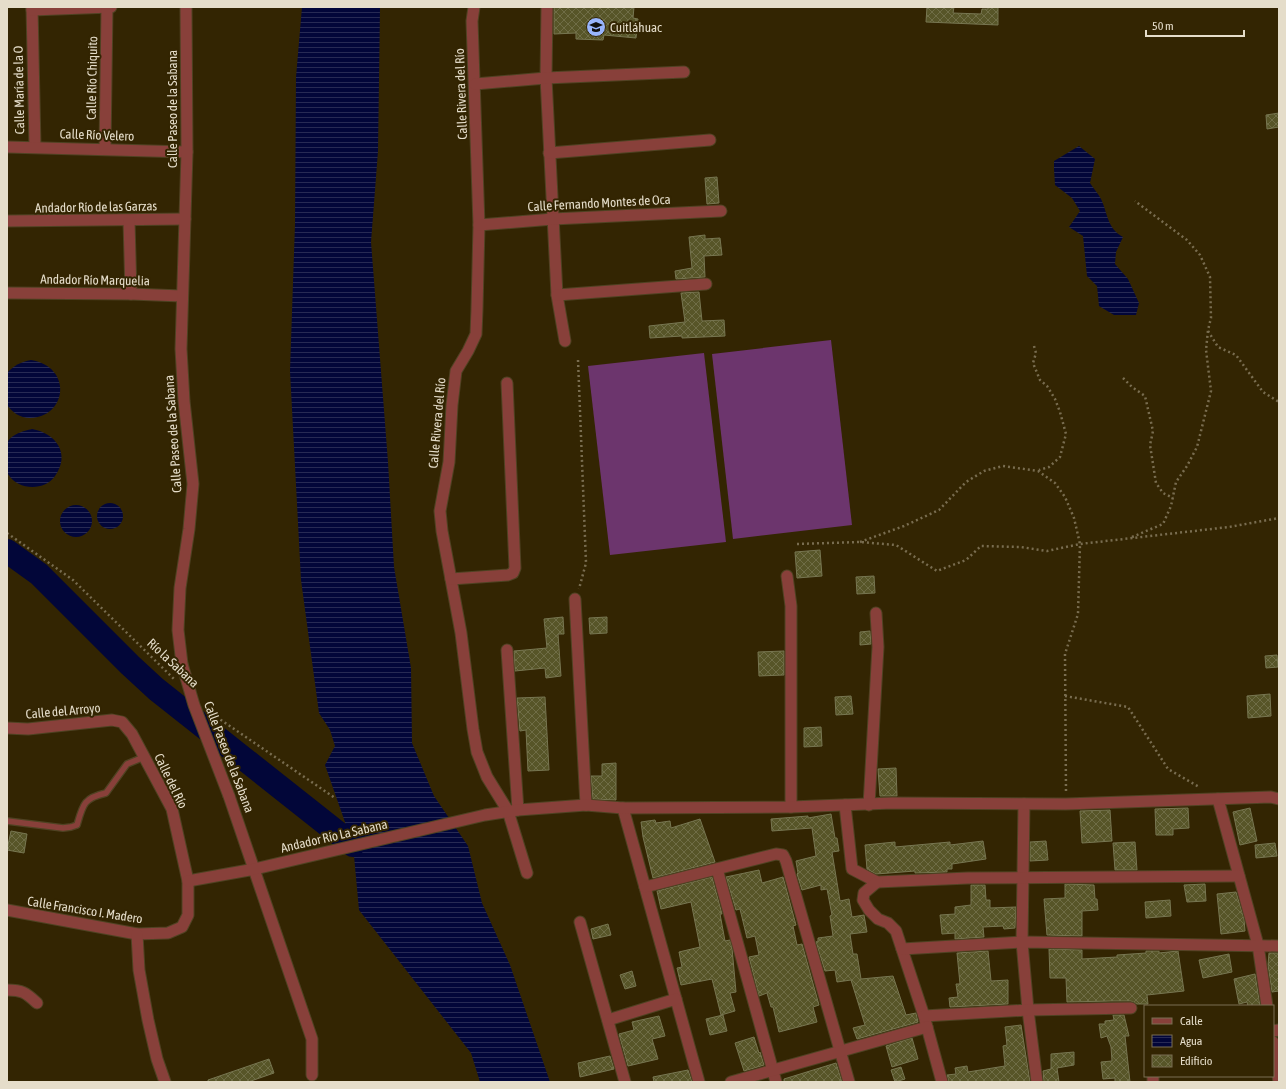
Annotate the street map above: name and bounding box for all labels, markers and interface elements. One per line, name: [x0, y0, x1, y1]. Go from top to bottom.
scale bar: [1146, 12, 1244, 38]
school or university icon: Cuitláhuac: [585, 16, 607, 38]
text: 50 m: [1152, 19, 1174, 33]
place label: Cuitláhuac: [610, 20, 662, 35]
street label: Calle Río Chiquito: [84, 36, 100, 120]
street label: Calle María de la O: [11, 45, 27, 134]
street label: Calle Rivera del Río: [452, 48, 470, 140]
street label: Calle Paseo de la Sabana: [165, 50, 180, 168]
street label: Calle Río Velero: [59, 126, 135, 144]
street label: Calle Fernando Montes de Oca: [527, 192, 671, 214]
street label: Andador Río de las Garzas: [35, 198, 157, 216]
street label: Andador Río Marquelia: [40, 272, 150, 288]
street label: Calle Paseo de la Sabana: [161, 375, 185, 493]
street label: Calle Rivera del Río: [426, 377, 448, 469]
street label: Río la Sabana: [144, 635, 202, 691]
street label: Calle Paseo de la Sabana: [201, 699, 257, 815]
street label: Calle del Arroyo: [25, 700, 101, 722]
street label: Calle del Río: [151, 751, 191, 811]
street label: Andador Río La Sabana: [279, 816, 389, 856]
street label: Calle Francisco I. Madero: [26, 893, 144, 927]
legend: [1144, 1005, 1274, 1077]
text: Calle: [1180, 1014, 1203, 1028]
text: Agua: [1180, 1034, 1202, 1048]
text: Edificio: [1180, 1054, 1213, 1068]

